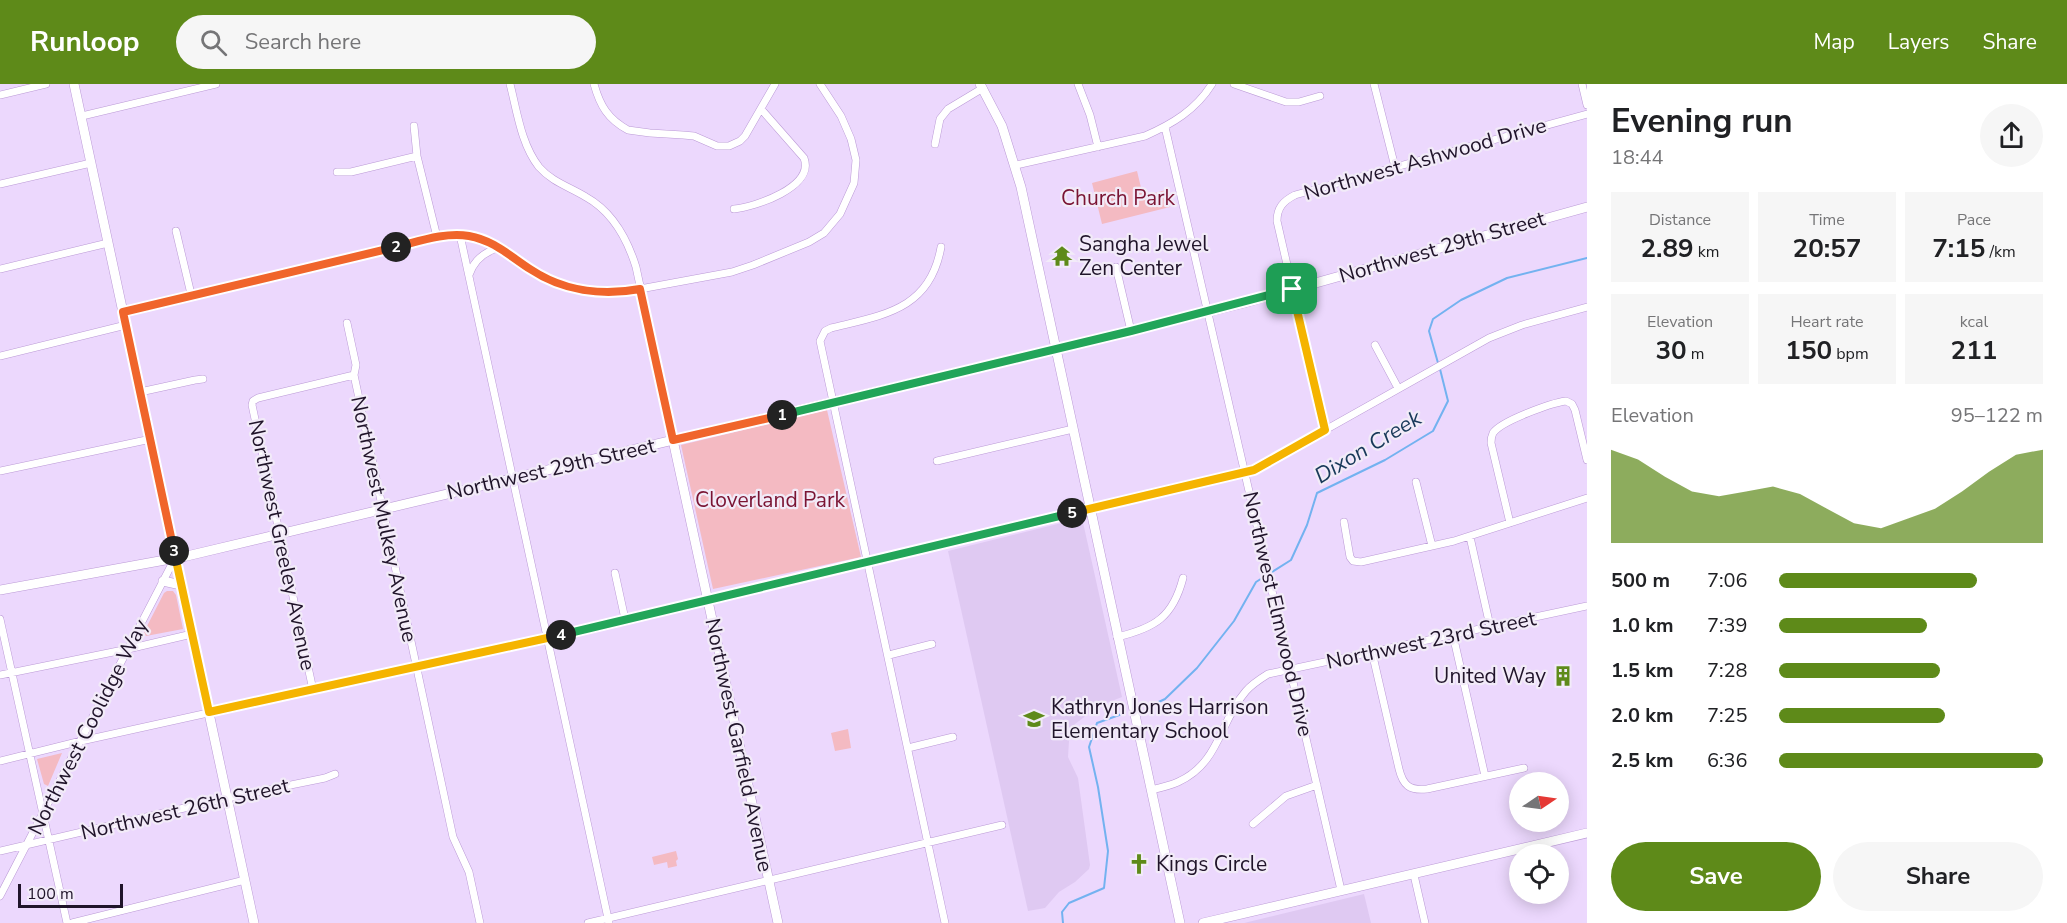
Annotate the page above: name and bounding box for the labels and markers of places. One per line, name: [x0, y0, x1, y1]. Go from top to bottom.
place label: Sangha Jewel Zen Center: [1079, 230, 1209, 282]
pin: 2: [381, 232, 411, 262]
temple icon: Sangha Jewel Zen Center: [1050, 244, 1074, 268]
pin: [1266, 263, 1317, 314]
pin: 1: [767, 400, 797, 430]
pin: 5: [1057, 498, 1087, 528]
pin: 3: [159, 536, 189, 566]
pin: 4: [546, 620, 576, 650]
place label: United Way: [1434, 662, 1546, 690]
building icon: United Way: [1551, 664, 1575, 688]
place label: Kathryn Jones Harrison Elementary School: [1051, 693, 1269, 745]
school or university icon: Kathryn Jones Harrison Elementary School: [1022, 707, 1046, 731]
place label: Kings Circle: [1156, 850, 1267, 878]
church icon: Kings Circle: [1127, 852, 1151, 876]

